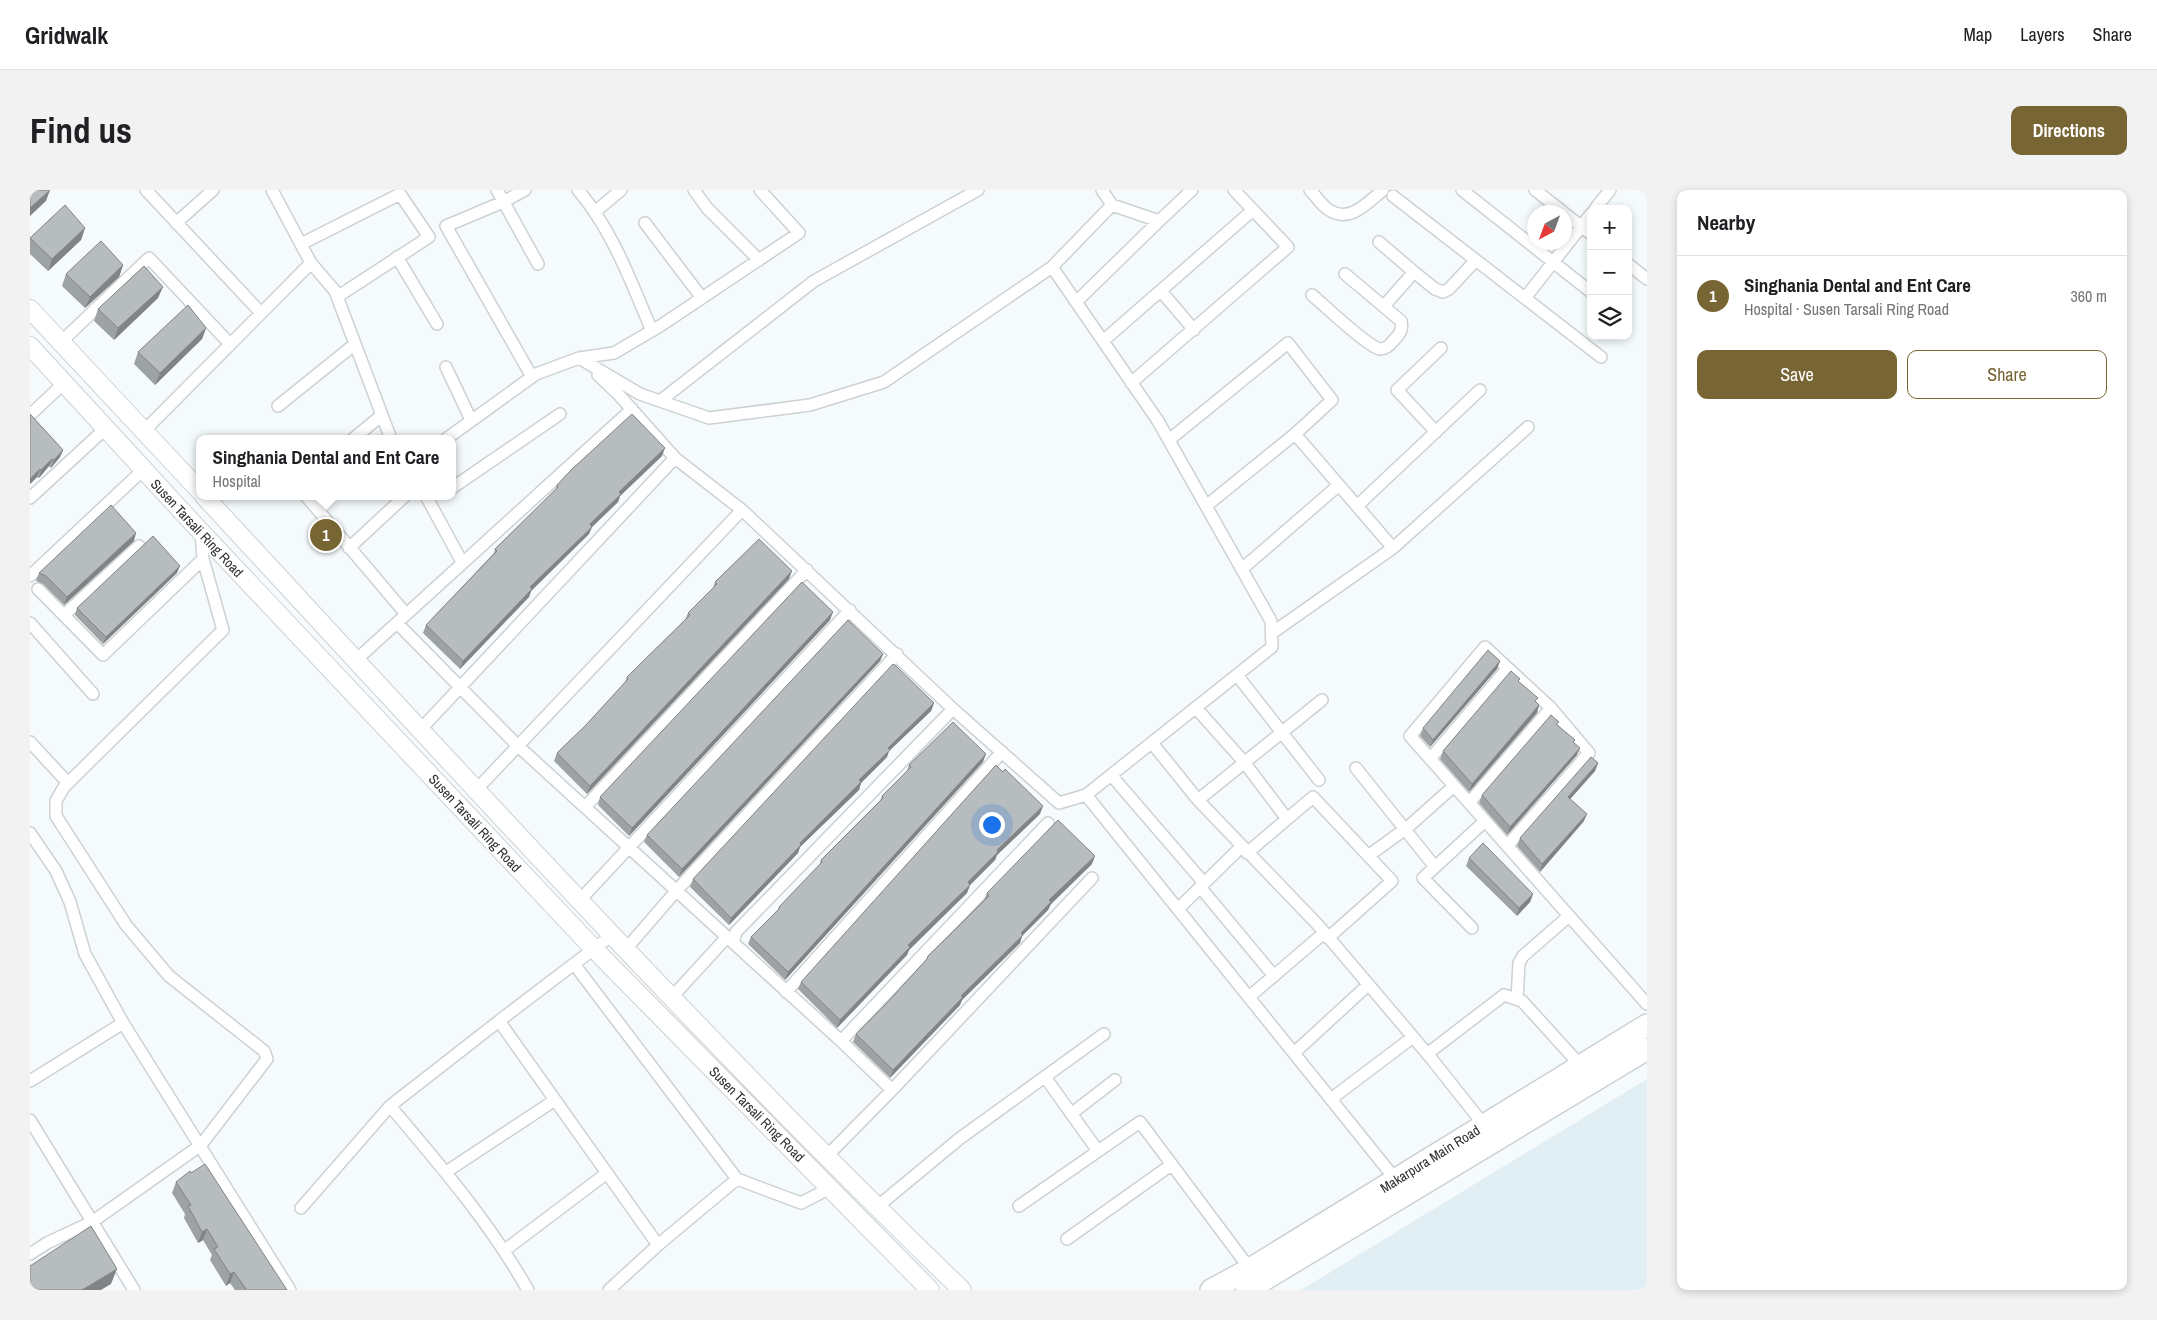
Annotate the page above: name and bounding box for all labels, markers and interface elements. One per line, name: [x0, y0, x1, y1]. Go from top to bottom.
text: Gridwalk: [25, 19, 108, 51]
text: Map: [1964, 22, 1992, 47]
text: Layers: [2020, 22, 2065, 47]
text: Share: [2093, 22, 2132, 47]
button: Directions: [2011, 106, 2127, 155]
text: Find us: [30, 107, 132, 154]
north arrow: [1527, 205, 1572, 250]
map controls: [1587, 205, 1632, 340]
button: +: [1587, 205, 1632, 250]
text: Nearby: [1697, 208, 1755, 237]
button: −: [1587, 250, 1632, 295]
text: Singhania Dental and Ent Care: [1744, 272, 1971, 298]
text: 1: [1709, 285, 1717, 307]
text: 360 m: [2071, 285, 2107, 307]
button: layers: [1587, 295, 1632, 340]
text: Hospital · Susen Tarsali Ring Road: [1744, 298, 1949, 320]
button: Save: [1697, 350, 1897, 399]
button: Share: [1907, 350, 2107, 399]
popup: [196, 435, 456, 500]
text: Singhania Dental and Ent Care: [213, 444, 439, 470]
text: Hospital: [213, 470, 261, 492]
street label: Susen Tarsali Ring Road: [147, 475, 247, 581]
pin: 1: [310, 516, 342, 554]
street label: Susen Tarsali Ring Road: [425, 770, 525, 876]
your location: [979, 812, 1005, 838]
street label: Susen Tarsali Ring Road: [706, 1063, 808, 1165]
street label: Makarpura Main Road: [1377, 1121, 1483, 1197]

